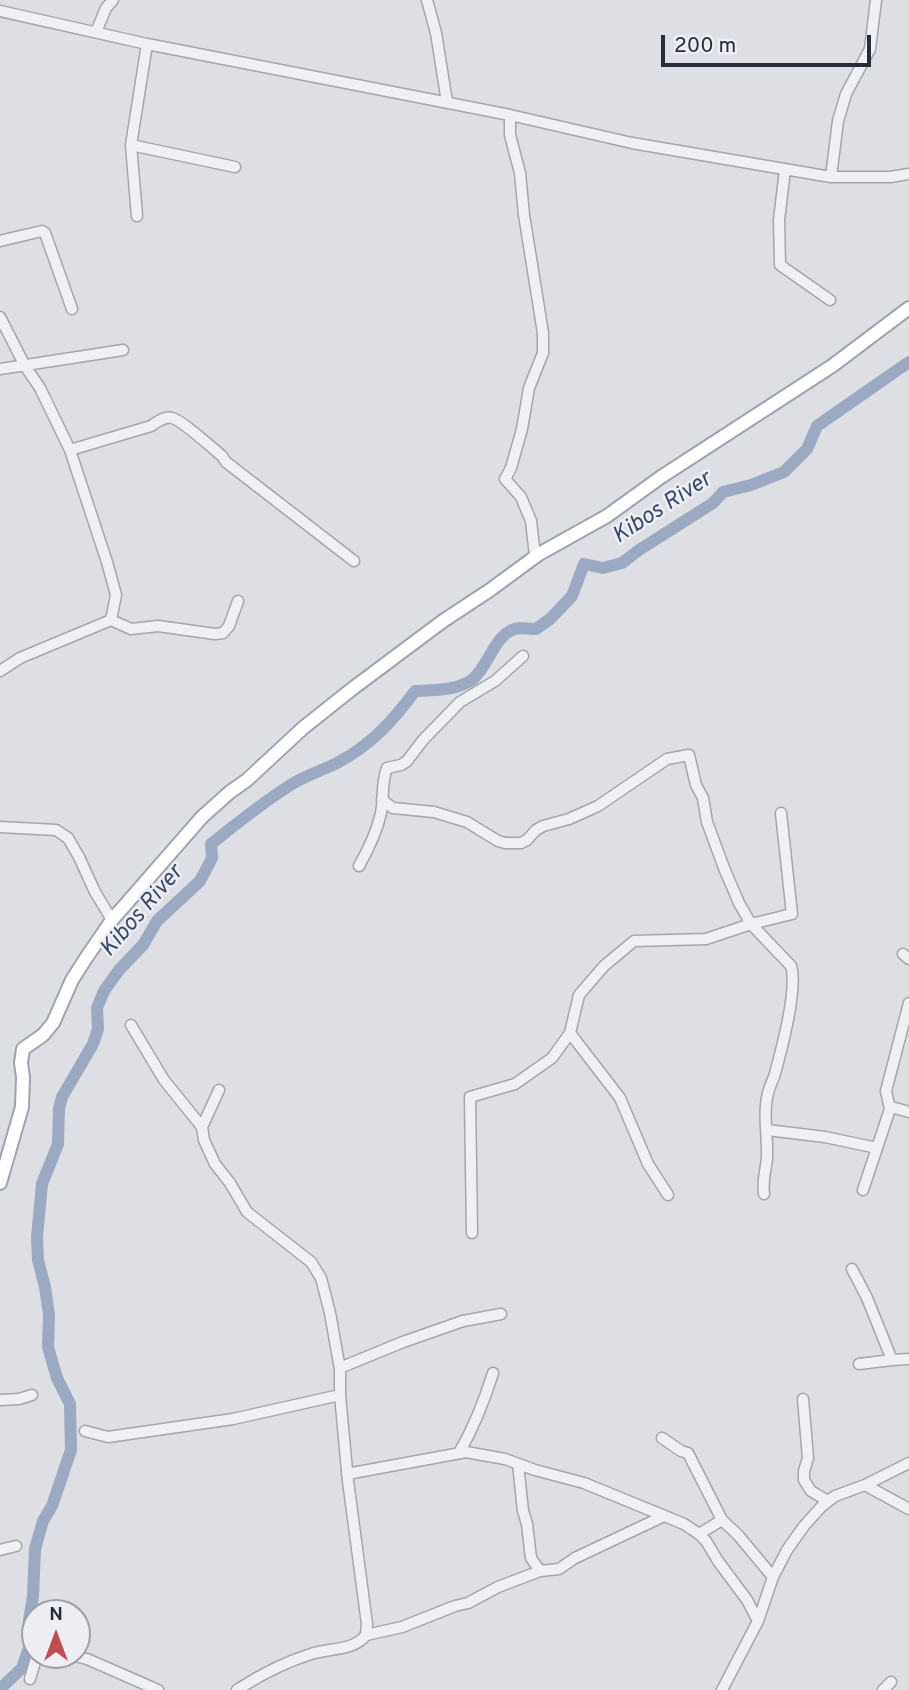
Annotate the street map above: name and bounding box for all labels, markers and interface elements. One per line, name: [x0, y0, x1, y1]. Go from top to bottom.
scale bar: [664, 21, 874, 65]
text: 200 m: [674, 33, 736, 60]
water label: Kibos River: [608, 467, 718, 551]
water label: Kibos River: [96, 860, 190, 964]
north arrow: [21, 1599, 91, 1669]
text: N: [49, 1603, 63, 1627]

